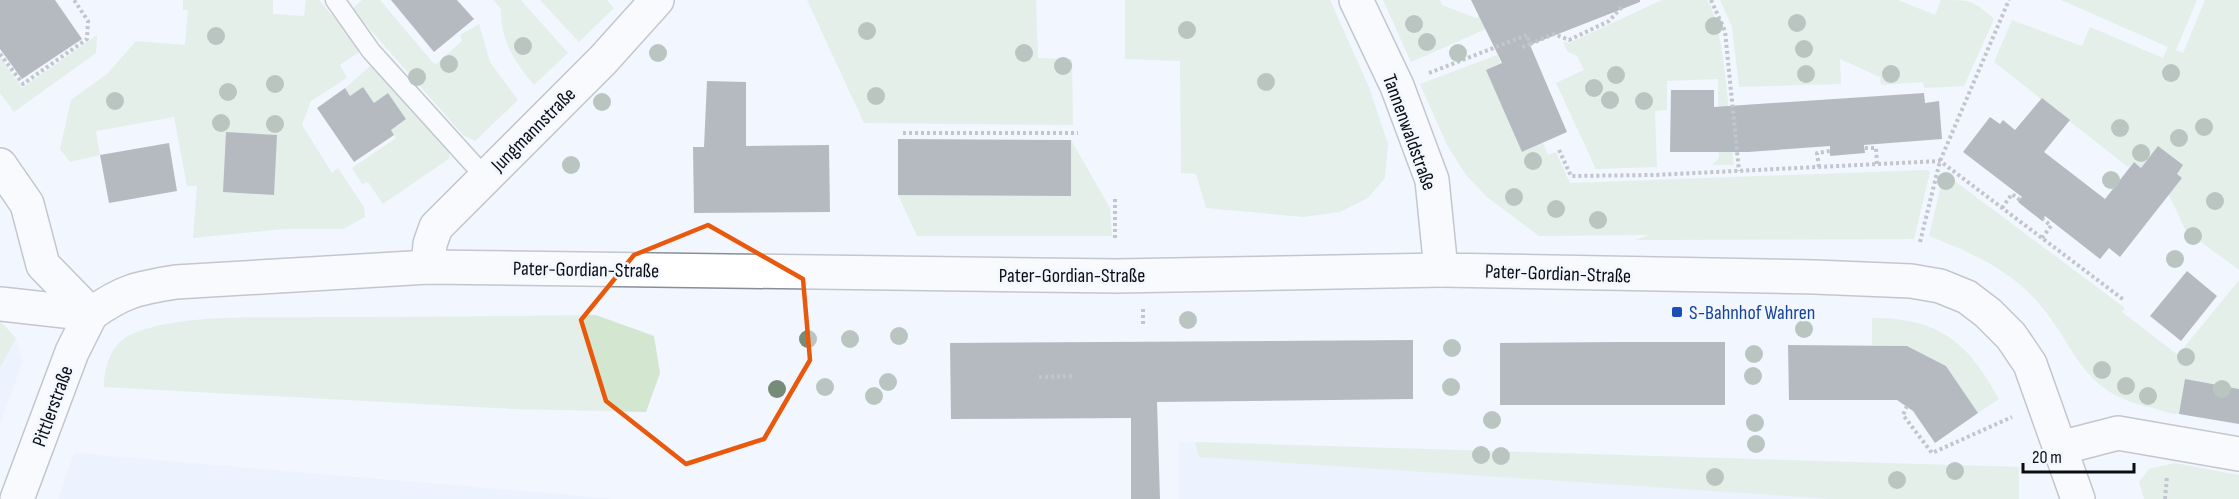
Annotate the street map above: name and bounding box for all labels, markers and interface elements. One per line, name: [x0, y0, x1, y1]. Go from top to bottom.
street label: Tannenwaldstraße: [1377, 71, 1441, 194]
street label: Jungmannstraße: [486, 83, 581, 178]
street label: Pater-Gordian-Straße: [513, 257, 659, 283]
street label: Pater-Gordian-Straße: [1484, 259, 1632, 289]
street label: Pater-Gordian-Straße: [999, 264, 1145, 288]
place label: S-Bahnhof Wahren: [1689, 301, 1815, 325]
marker: S-Bahnhof Wahren: [1670, 305, 1684, 319]
street label: Pittlerstraße: [27, 363, 79, 450]
scale bar: [2023, 436, 2134, 474]
text: 20 m: [2032, 447, 2062, 468]

